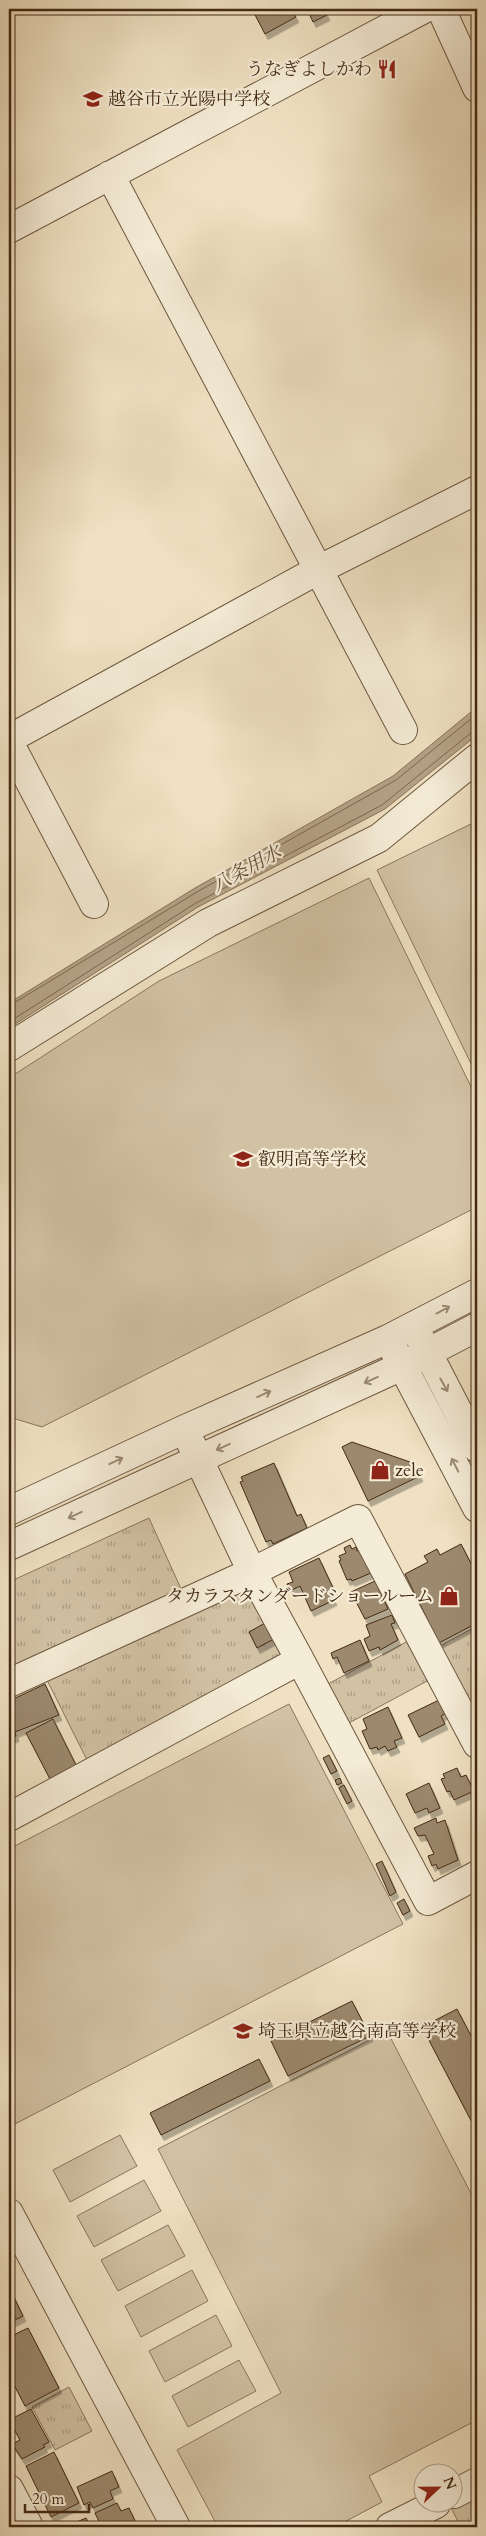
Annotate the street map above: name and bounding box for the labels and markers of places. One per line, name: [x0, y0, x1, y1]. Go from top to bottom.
place label: うなぎよしかわ: [246, 57, 372, 82]
restaurant icon: うなぎよしかわ: [376, 58, 398, 80]
place label: 越谷市立光陽中学校: [108, 87, 270, 112]
school or university icon: 越谷市立光陽中学校: [82, 88, 104, 110]
place label: 叡明高等学校: [258, 1147, 366, 1172]
school or university icon: 叡明高等学校: [232, 1148, 254, 1170]
place label: zele: [395, 1458, 424, 1483]
shop icon: zele: [369, 1459, 391, 1481]
place label: タカラスタンダードショールーム: [166, 1584, 434, 1609]
shop icon: タカラスタンダードショールーム: [438, 1585, 460, 1607]
place label: 埼玉県立越谷南高等学校: [258, 2019, 456, 2044]
school or university icon: 埼玉県立越谷南高等学校: [232, 2020, 254, 2042]

